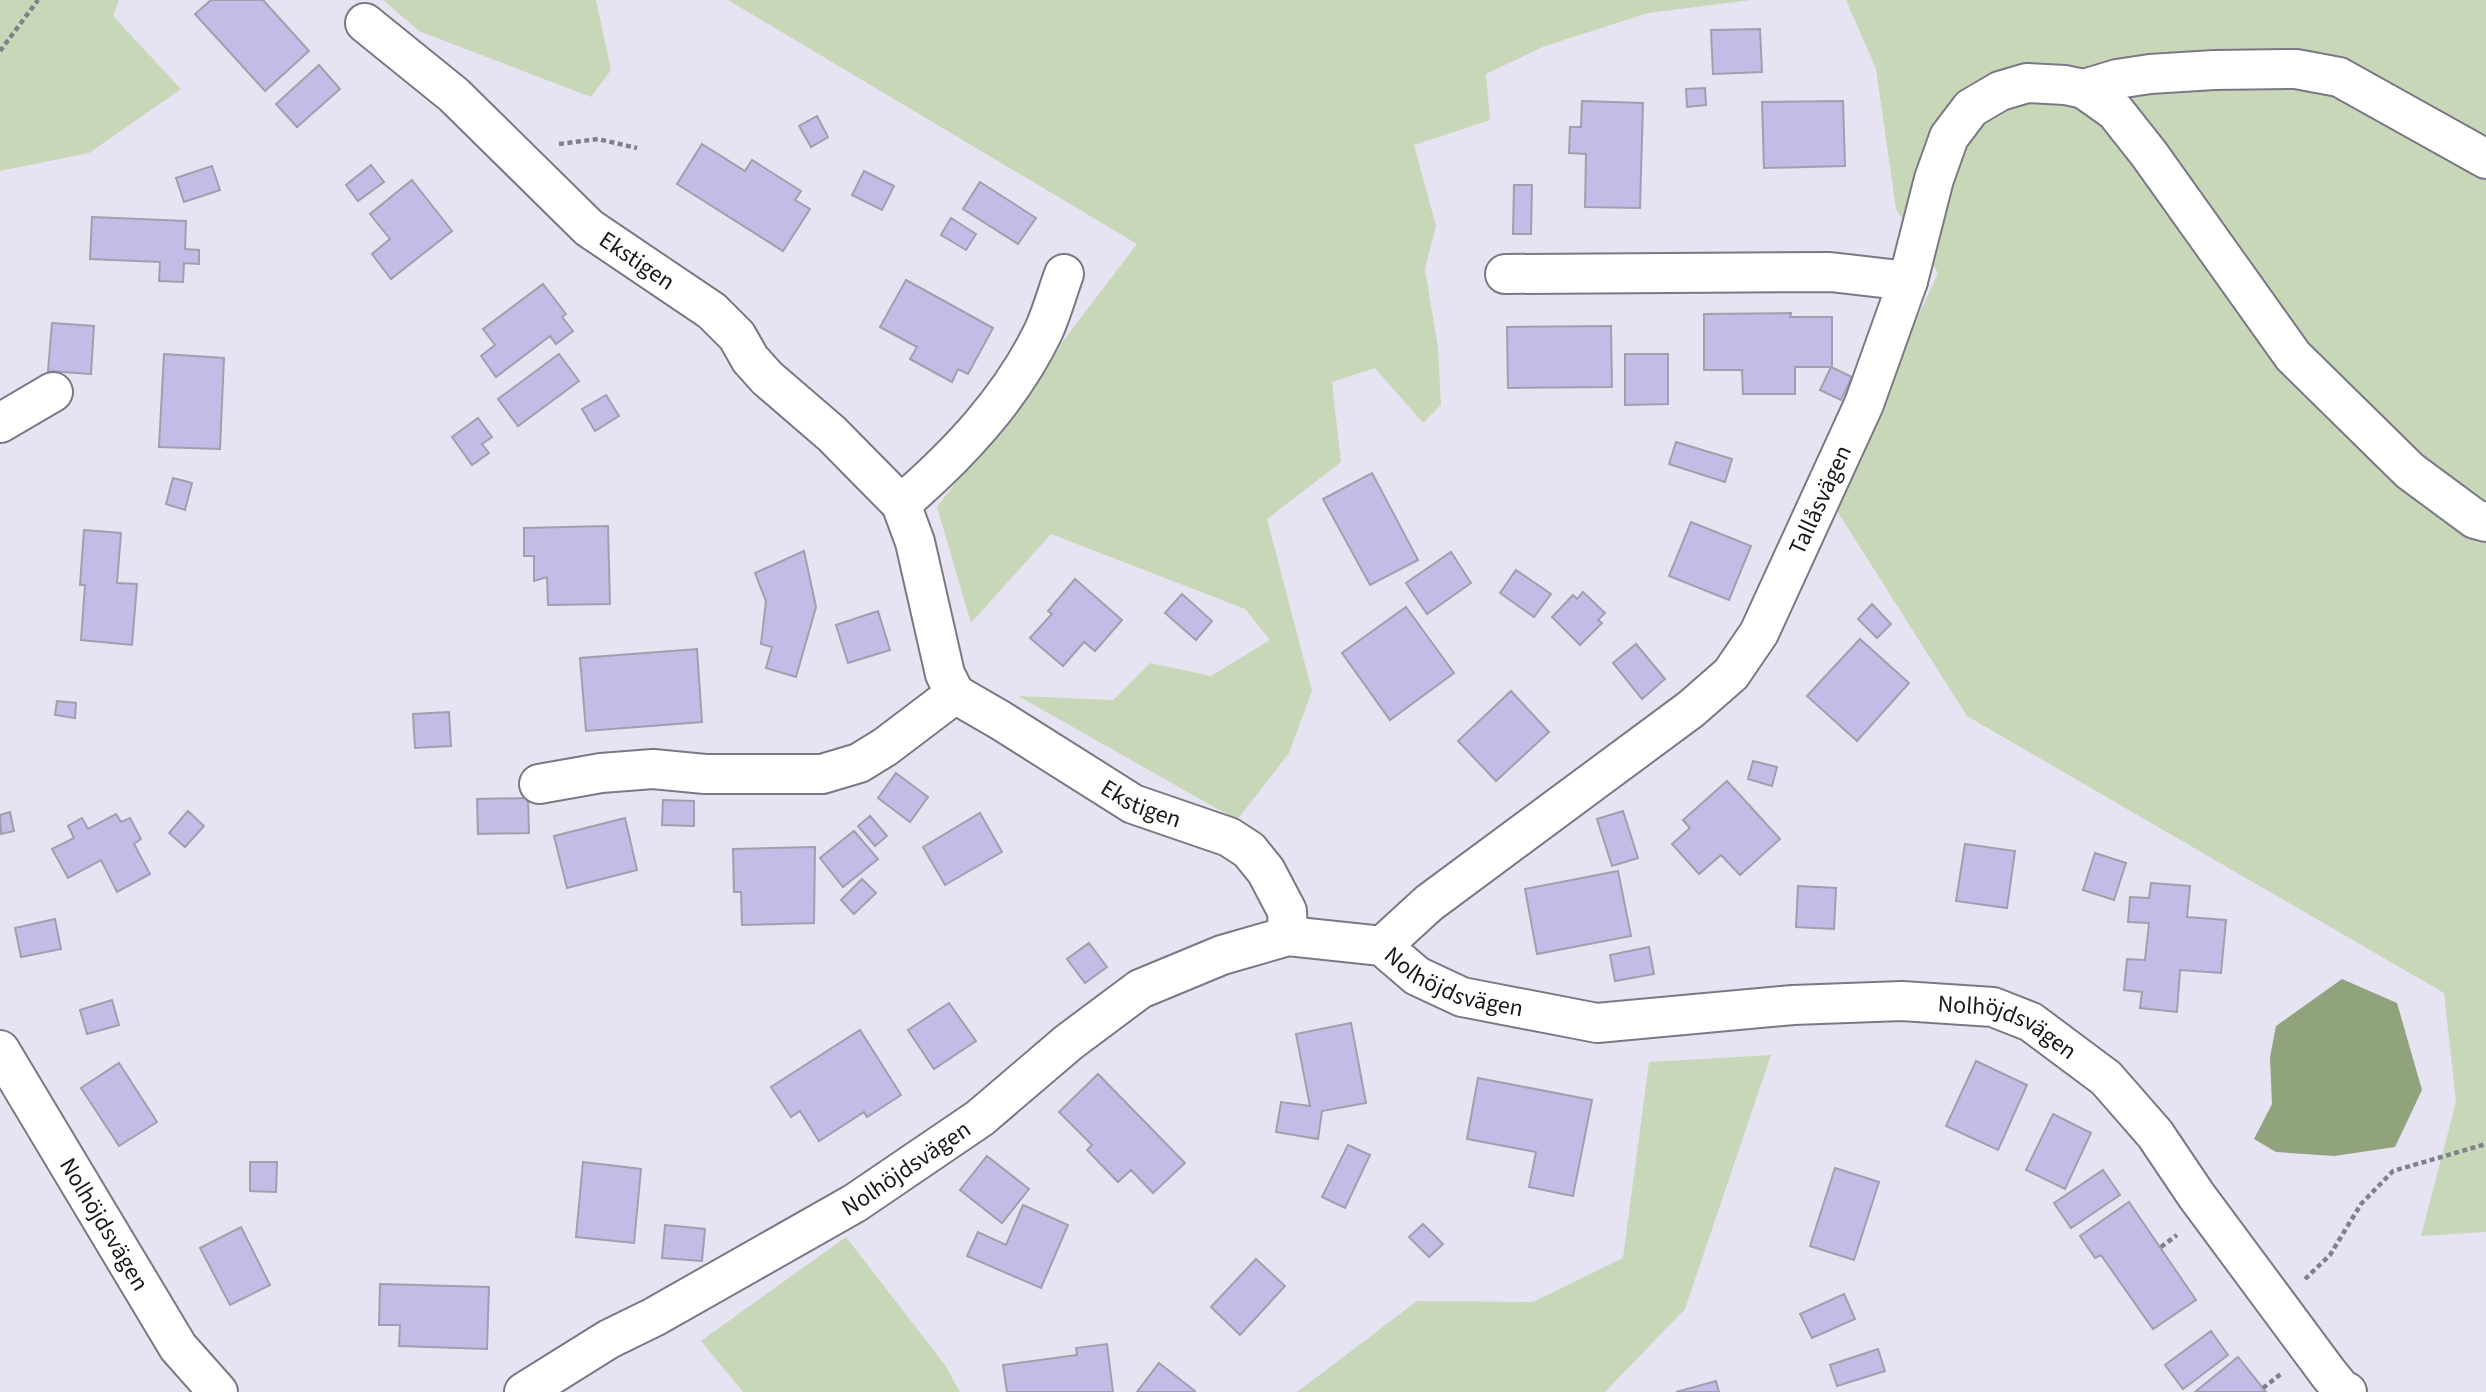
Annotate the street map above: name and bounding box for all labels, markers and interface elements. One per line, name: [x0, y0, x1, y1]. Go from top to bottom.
street label: Ekstigen: [592, 222, 682, 299]
street label: Tallåsvägen: [1780, 439, 1860, 560]
street label: Ekstigen: [1094, 770, 1186, 837]
street label: Nolhöjdsvägen: [1377, 938, 1526, 1026]
street label: Nolhöjdsvägen: [1937, 986, 2084, 1068]
street label: Nolhöjdsvägen: [835, 1112, 978, 1225]
street label: Nolhöjdsvägen: [51, 1151, 158, 1297]

